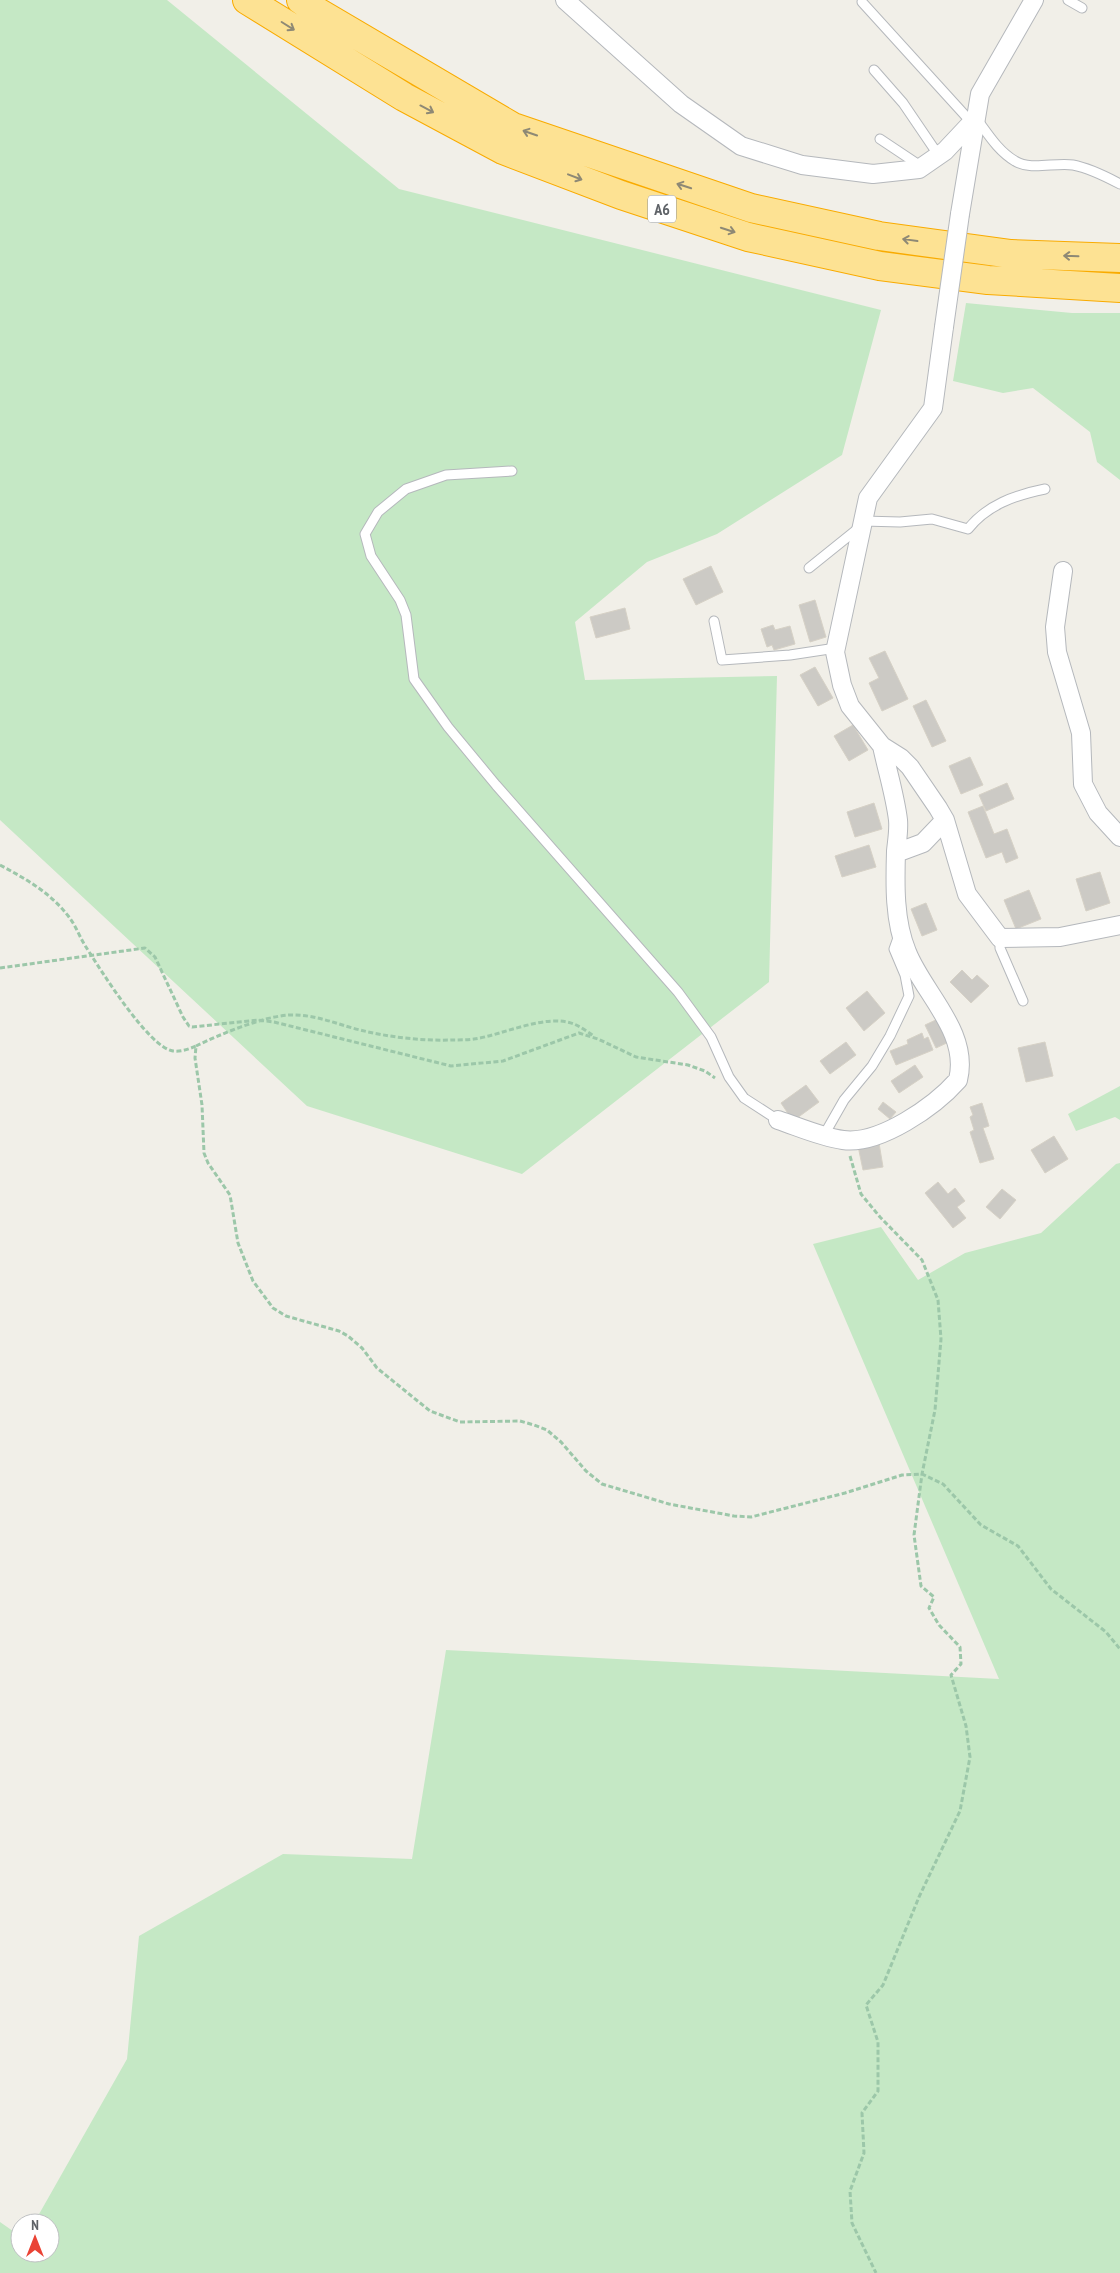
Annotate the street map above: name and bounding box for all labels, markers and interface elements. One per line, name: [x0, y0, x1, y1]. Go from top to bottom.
one-way arrow: [281, 21, 295, 31]
one-way arrow: [420, 105, 434, 115]
one-way arrow: [523, 128, 539, 137]
one-way arrow: [567, 173, 582, 183]
one-way arrow: [677, 181, 692, 190]
road number: A6: [648, 195, 676, 222]
one-way arrow: [720, 226, 736, 235]
one-way arrow: [902, 235, 918, 245]
one-way arrow: [1064, 252, 1080, 261]
north arrow: [10, 2213, 60, 2263]
text: N: [31, 2216, 39, 2234]

